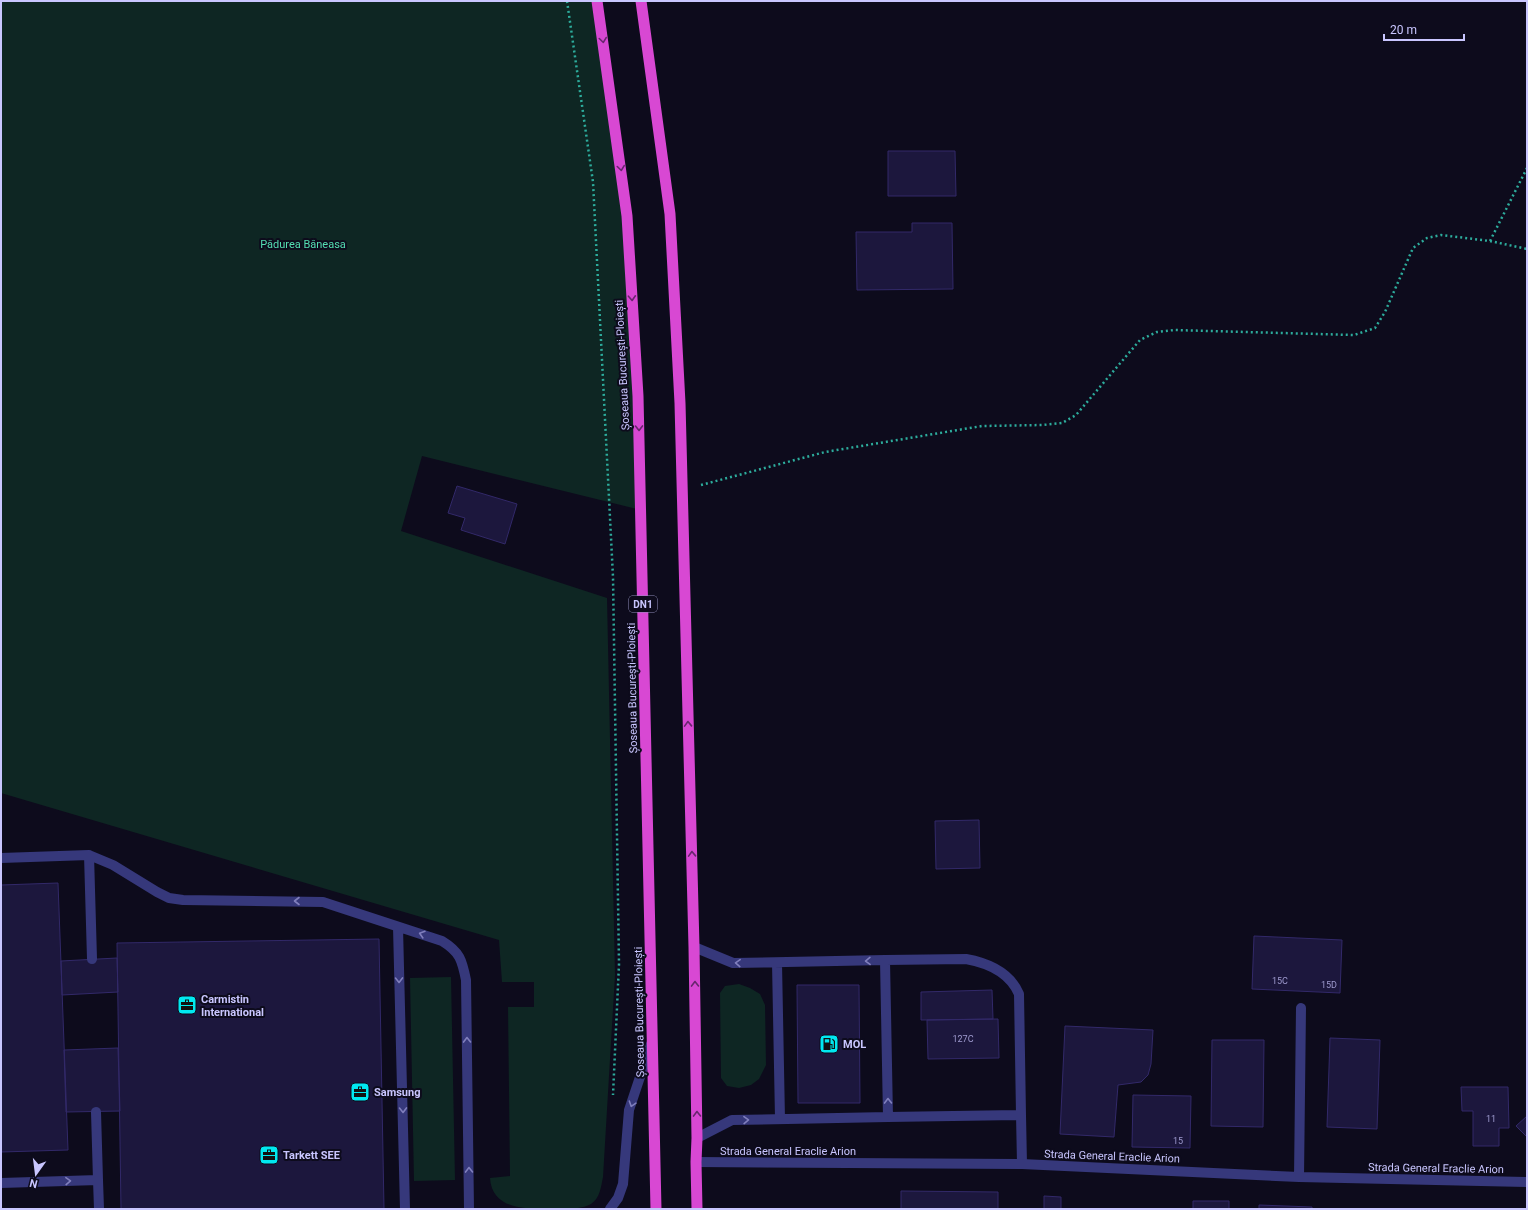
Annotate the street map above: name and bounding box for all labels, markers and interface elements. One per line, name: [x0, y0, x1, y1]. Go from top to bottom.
scale bar: [1384, 16, 1464, 42]
text: 20 m: [1390, 23, 1417, 37]
one-way arrow: [598, 37, 607, 43]
one-way arrow: [616, 165, 625, 171]
park label: Pădurea Băneasa: [260, 238, 346, 251]
one-way arrow: [628, 295, 637, 301]
street label: Șoseaua București-Ploiești: [613, 299, 632, 431]
one-way arrow: [635, 425, 643, 431]
road number: DN1: [629, 596, 657, 612]
street label: Șoseaua București-Ploiești: [625, 623, 640, 753]
one-way arrow: [684, 721, 692, 727]
one-way arrow: [688, 851, 696, 857]
one-way arrow: [294, 897, 300, 905]
one-way arrow: [419, 930, 426, 939]
street label: Șoseaua București-Ploiești: [632, 947, 647, 1077]
one-way arrow: [865, 957, 871, 965]
one-way arrow: [735, 959, 741, 967]
house number: 15C: [1272, 976, 1288, 986]
one-way arrow: [395, 977, 403, 983]
house number: 15D: [1321, 980, 1337, 990]
one-way arrow: [691, 981, 699, 987]
place label: Carmistin International: [201, 993, 264, 1019]
office icon: Carmistin International: [176, 994, 198, 1016]
fuel station icon: MOL: [818, 1033, 840, 1055]
house number: 127C: [952, 1034, 974, 1044]
one-way arrow: [463, 1037, 471, 1043]
place label: MOL: [843, 1038, 866, 1051]
office icon: Samsung: [349, 1081, 371, 1103]
place label: Samsung: [374, 1086, 420, 1099]
one-way arrow: [884, 1098, 892, 1104]
one-way arrow: [628, 1100, 636, 1107]
one-way arrow: [398, 1107, 407, 1113]
one-way arrow: [693, 1111, 701, 1117]
house number: 11: [1486, 1114, 1496, 1124]
one-way arrow: [743, 1116, 749, 1124]
house number: 15: [1173, 1136, 1183, 1146]
office icon: Tarkett SEE: [258, 1144, 280, 1166]
street label: Strada General Eraclie Arion: [720, 1145, 856, 1158]
street label: Strada General Eraclie Arion: [1044, 1148, 1180, 1165]
place label: Tarkett SEE: [283, 1149, 340, 1162]
north arrow: [16, 1154, 56, 1194]
street label: Strada General Eraclie Arion: [1368, 1161, 1504, 1176]
one-way arrow: [465, 1167, 473, 1173]
text: N: [28, 1176, 39, 1190]
one-way arrow: [65, 1177, 71, 1185]

